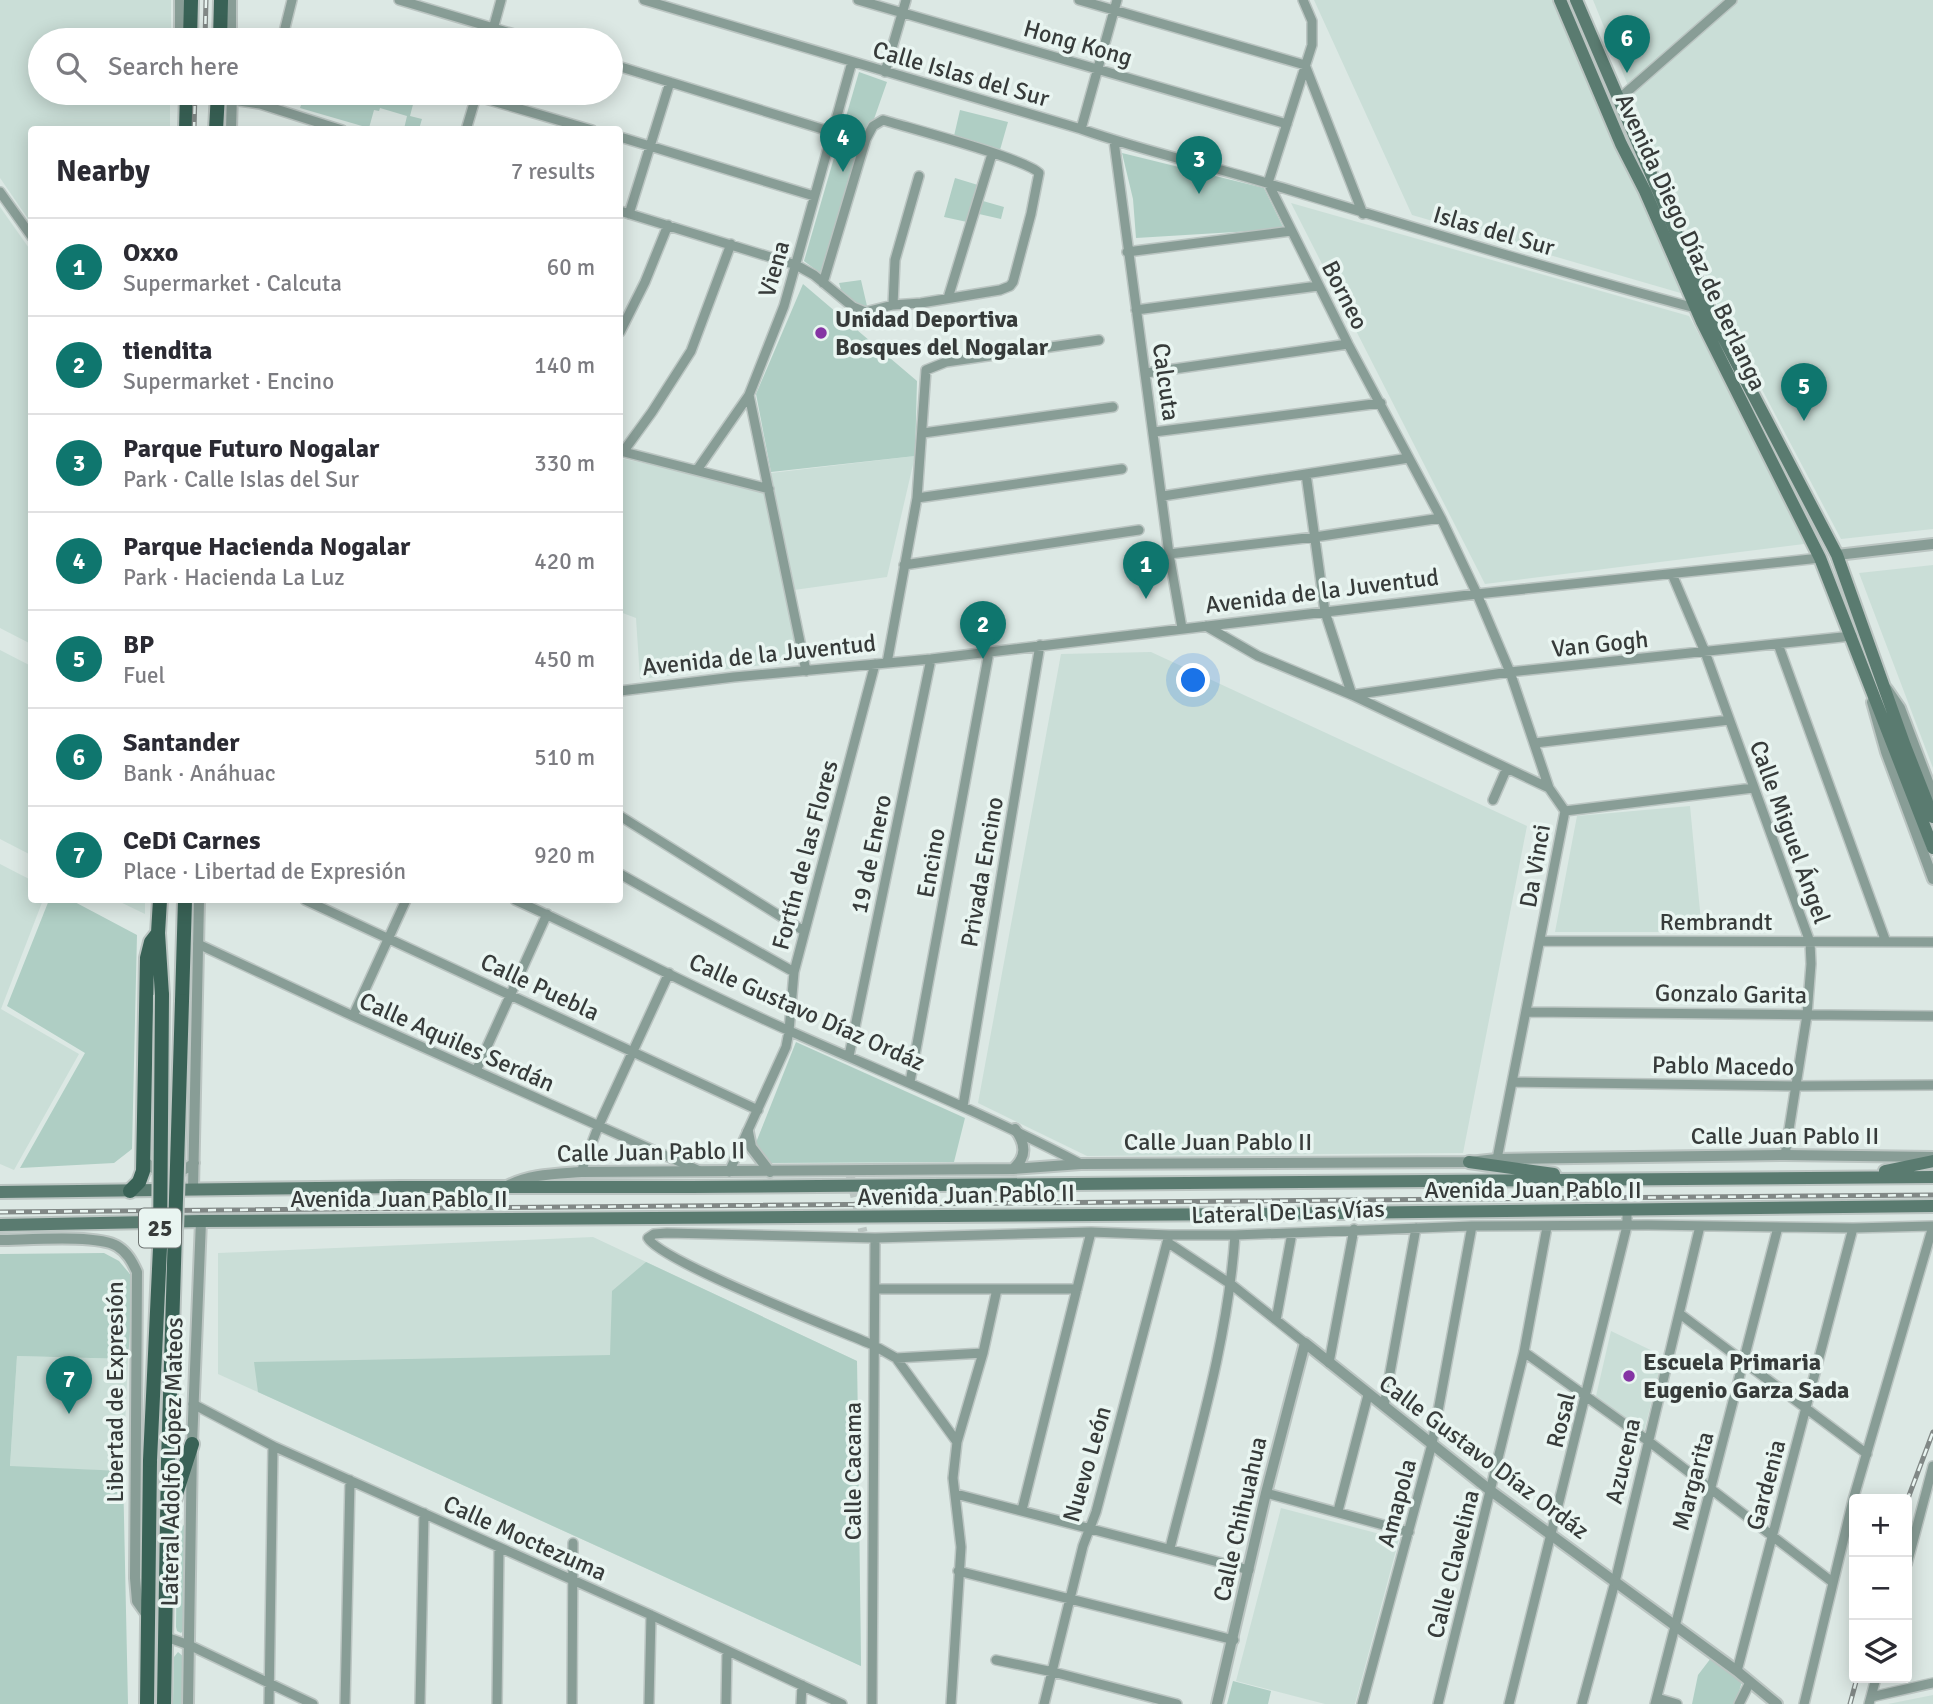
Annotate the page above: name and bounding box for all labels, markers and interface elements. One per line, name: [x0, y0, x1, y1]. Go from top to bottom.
street label: Hong Kong: [1020, 13, 1136, 73]
pin: 6: [1604, 15, 1650, 73]
search box: [28, 28, 623, 105]
street label: Calle Islas del Sur: [869, 34, 1053, 114]
icon: search: [52, 48, 90, 86]
text: Search here: [108, 51, 239, 83]
street label: Avenida Diego Díaz de Berlanga: [1609, 89, 1773, 395]
pin: 4: [820, 114, 866, 172]
pin: 3: [1176, 136, 1222, 194]
text: Nearby: [56, 153, 150, 190]
text: 7 results: [511, 157, 595, 186]
street label: Islas del Sur: [1430, 199, 1558, 263]
text: Oxxo: [123, 237, 178, 269]
street label: Viena: [752, 237, 796, 301]
text: 1: [73, 253, 85, 282]
text: 60 m: [547, 253, 595, 282]
street label: Borneo: [1315, 255, 1375, 335]
text: Supermarket · Calcuta: [123, 269, 342, 298]
place label: Unidad Deportiva Bosques del Nogalar: [835, 304, 1049, 362]
marker: Unidad Deportiva Bosques del Nogalar: [813, 325, 829, 341]
text: tiendita: [123, 335, 212, 367]
street label: Calcuta: [1146, 341, 1186, 423]
text: 2: [73, 351, 85, 380]
text: 140 m: [534, 351, 595, 380]
pin: 5: [1781, 363, 1827, 421]
text: Supermarket · Encino: [123, 367, 334, 396]
text: Parque Futuro Nogalar: [123, 433, 379, 465]
text: 3: [73, 449, 85, 478]
text: 330 m: [534, 449, 595, 478]
text: Park · Calle Islas del Sur: [123, 465, 359, 494]
text: Parque Hacienda Nogalar: [123, 531, 410, 563]
pin: 1: [1123, 541, 1169, 599]
text: 4: [73, 547, 85, 576]
text: 420 m: [534, 547, 595, 576]
street label: Avenida de la Juventud: [1204, 562, 1440, 620]
text: Park · Hacienda La Luz: [123, 563, 344, 592]
pin: 2: [960, 601, 1006, 659]
street label: Van Gogh: [1550, 624, 1650, 664]
street label: Avenida de la Juventud: [641, 628, 877, 682]
text: BP: [123, 629, 154, 661]
text: 5: [73, 645, 85, 674]
text: 450 m: [534, 645, 595, 674]
text: Fuel: [123, 661, 165, 690]
your location: [1176, 663, 1210, 697]
text: Santander: [123, 727, 240, 759]
street label: Calle Miguel Ángel: [1743, 736, 1837, 928]
text: 6: [73, 743, 85, 772]
text: 510 m: [534, 743, 595, 772]
street label: Fortín de las Flores: [765, 757, 845, 953]
text: Bank · Anáhuac: [123, 759, 276, 788]
street label: 19 de Enero: [844, 792, 898, 916]
street label: Privada Encino: [954, 794, 1010, 950]
street label: Da Vinci: [1513, 822, 1557, 910]
text: CeDi Carnes: [123, 825, 261, 857]
street label: Encino: [910, 826, 952, 900]
text: 7: [73, 841, 85, 870]
text: 920 m: [534, 841, 595, 870]
text: Place · Libertad de Expresión: [123, 857, 406, 886]
street label: Rembrandt: [1660, 907, 1772, 937]
street label: Calle Puebla: [476, 946, 604, 1028]
street label: Calle Gustavo Díaz Ordáz: [684, 946, 930, 1078]
street label: Gonzalo Garita: [1655, 978, 1807, 1010]
street label: Calle Aquiles Serdán: [355, 985, 559, 1099]
street label: Pablo Macedo: [1652, 1050, 1794, 1082]
street label: Calle Juan Pablo II: [1691, 1121, 1879, 1151]
street label: Calle Juan Pablo II: [1124, 1127, 1312, 1157]
street label: Calle Juan Pablo II: [557, 1135, 745, 1169]
street label: Avenida Juan Pablo II: [1424, 1175, 1642, 1205]
street label: Avenida Juan Pablo II: [857, 1178, 1075, 1212]
street label: Avenida Juan Pablo II: [290, 1184, 508, 1214]
street label: Lateral De Las Vías: [1191, 1194, 1385, 1230]
road number: 25: [139, 1208, 181, 1247]
street label: Libertad de Expresión: [100, 1281, 130, 1503]
street label: Lateral Adolfo López Mateos: [154, 1317, 190, 1607]
place label: Escuela Primaria Eugenio Garza Sada: [1643, 1347, 1849, 1405]
pin: 7: [46, 1356, 92, 1414]
street label: Calle Gustavo Díaz Ordáz: [1373, 1368, 1595, 1546]
marker: Escuela Primaria Eugenio Garza Sada: [1621, 1368, 1637, 1384]
street label: Rosal: [1540, 1389, 1582, 1451]
street label: Calle Cacama: [838, 1402, 868, 1540]
street label: Nuevo León: [1056, 1403, 1118, 1525]
street label: Azucena: [1599, 1415, 1647, 1507]
street label: Margarita: [1665, 1428, 1721, 1534]
street label: Calle Chihuahua: [1206, 1434, 1274, 1604]
street label: Gardenia: [1740, 1436, 1792, 1534]
street label: Amapola: [1371, 1455, 1423, 1551]
street label: Calle Clavelina: [1420, 1487, 1486, 1641]
street label: Calle Moctezuma: [439, 1489, 611, 1587]
map controls: [1849, 1494, 1912, 1683]
button: +: [1849, 1494, 1912, 1557]
button: −: [1849, 1557, 1912, 1620]
button: layers: [1849, 1620, 1912, 1683]

